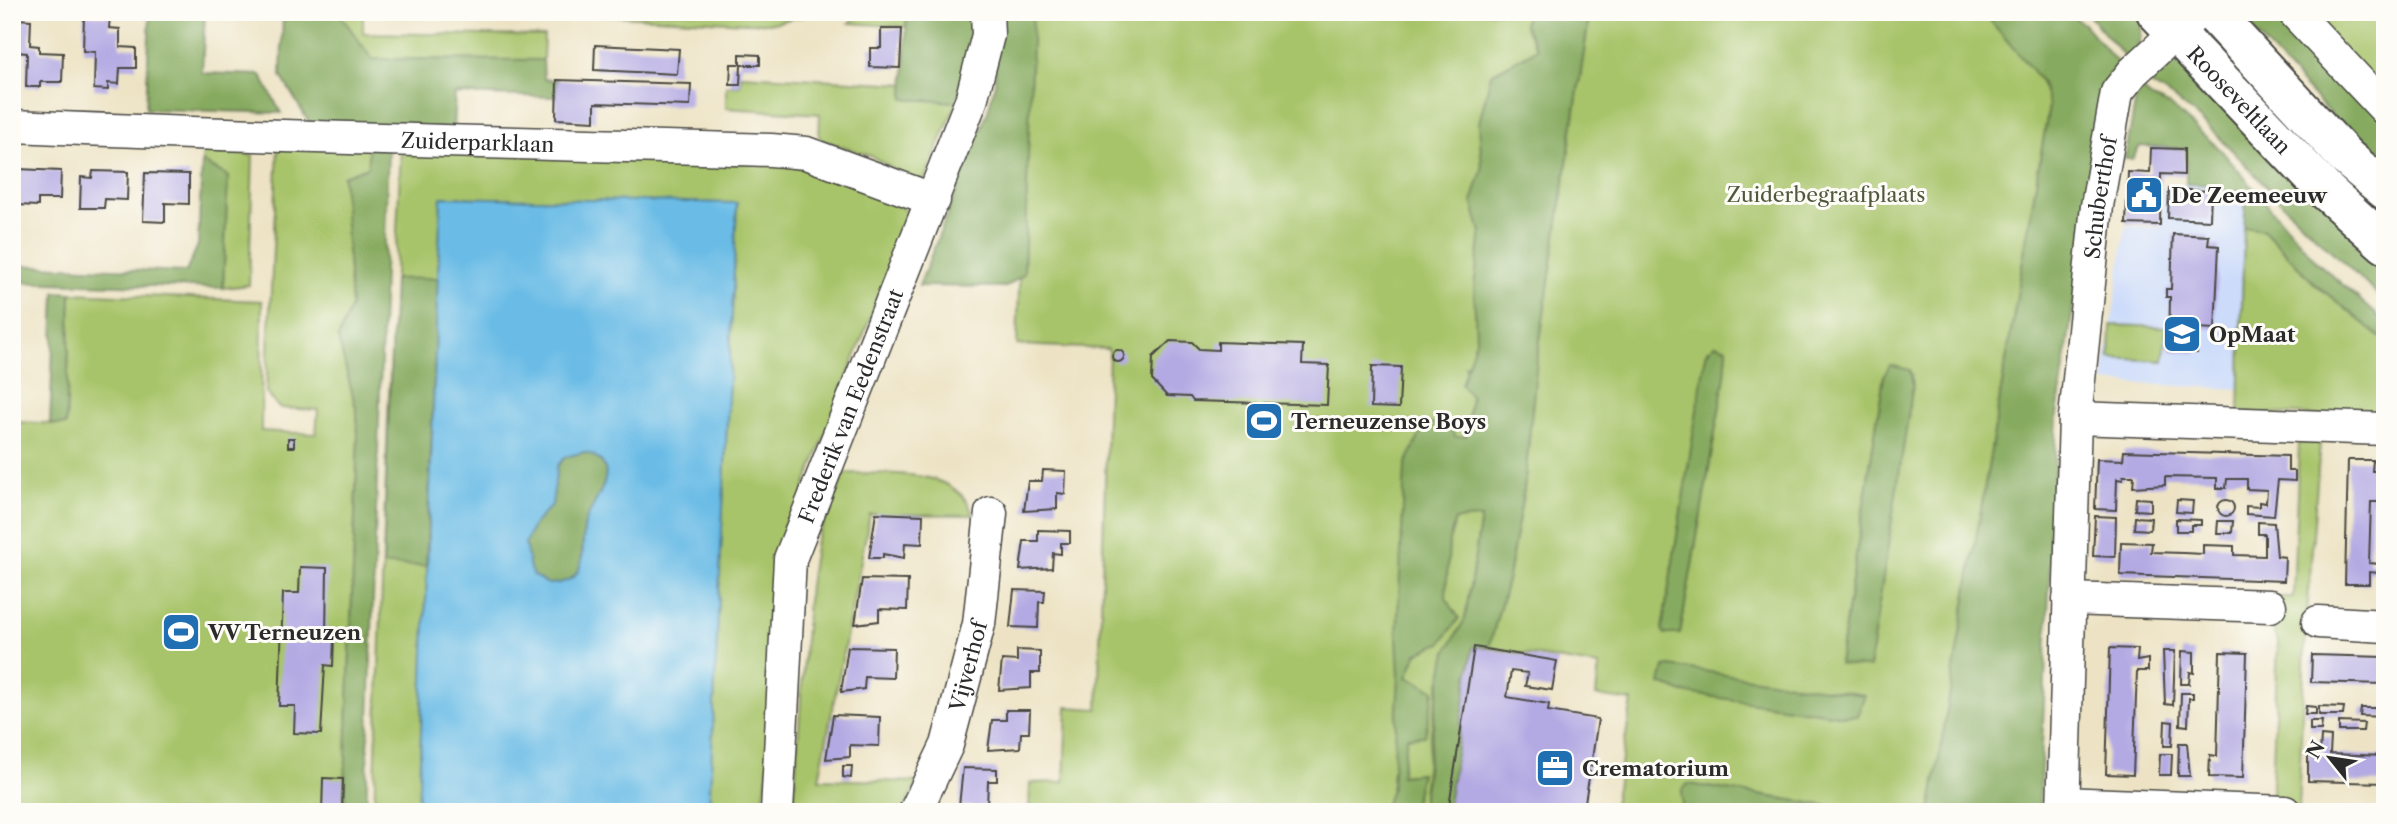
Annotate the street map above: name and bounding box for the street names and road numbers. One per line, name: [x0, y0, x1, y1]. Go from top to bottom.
street label: Rooseveltlaan: [2182, 41, 2296, 159]
street label: Zuiderparklaan: [401, 127, 555, 157]
street label: Schuberthof: [2079, 132, 2122, 260]
street label: Frederik van Eedenstraat: [793, 285, 908, 527]
street label: Vijverhof: [944, 616, 992, 715]

